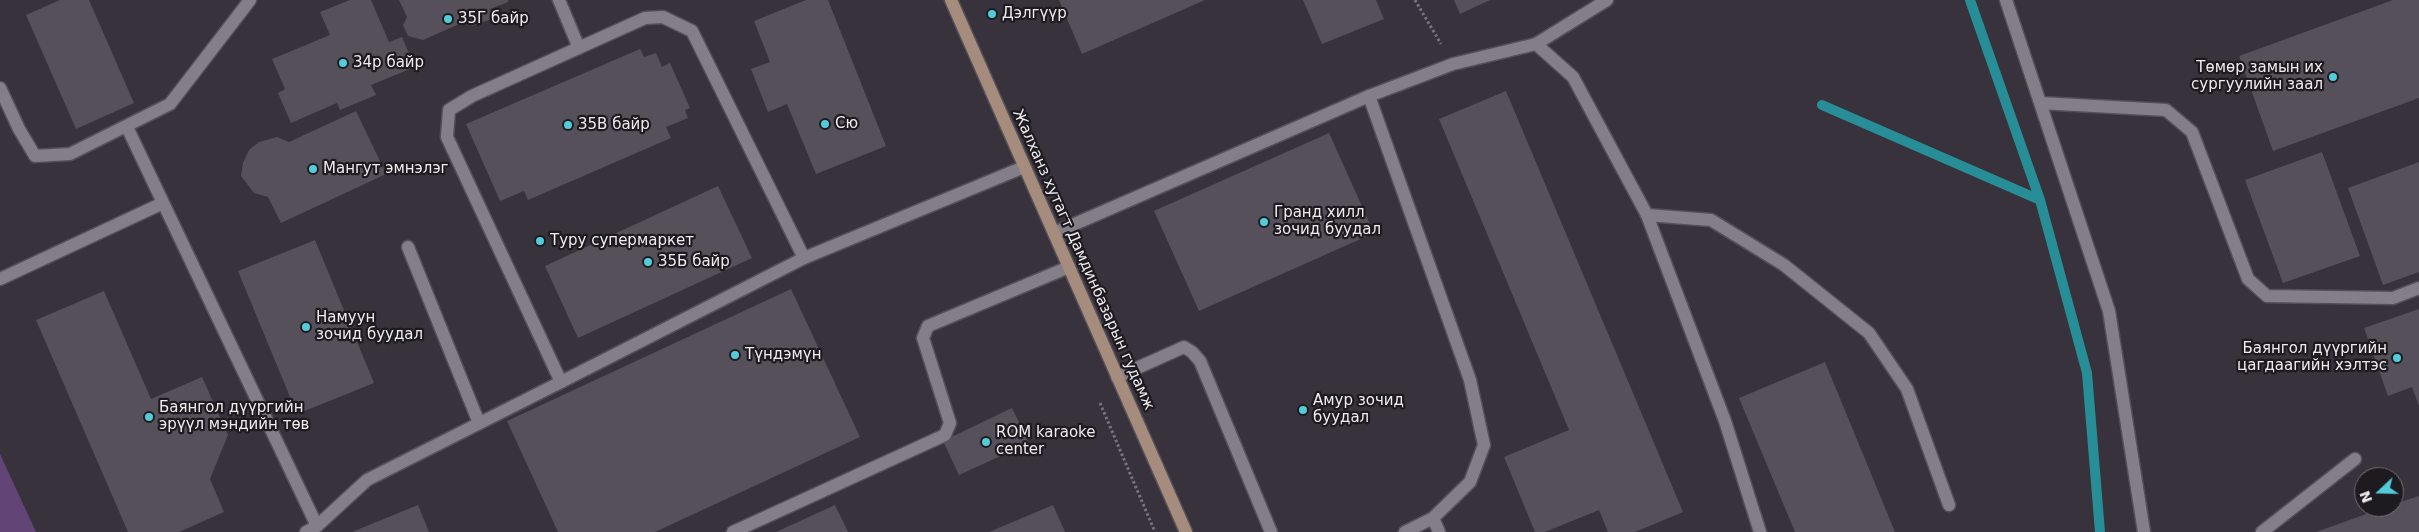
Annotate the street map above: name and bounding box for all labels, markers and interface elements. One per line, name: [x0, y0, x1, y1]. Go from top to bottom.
place label: Дэлгүүр: [1002, 5, 1067, 23]
marker: Дэлгүүр: [986, 8, 998, 20]
place label: 35Г байр: [458, 10, 529, 28]
marker: 35Г байр: [442, 13, 454, 25]
place label: 34р байр: [353, 54, 424, 72]
marker: 34р байр: [337, 57, 349, 69]
place label: Төмөр замын их сургуулийн заал: [2191, 59, 2323, 94]
marker: Төмөр замын их сургуулийн заал: [2327, 71, 2339, 83]
street label: Жалханз хутагт Дамдинбазарын гудамж: [1008, 107, 1158, 413]
place label: Сю: [835, 115, 858, 133]
place label: 35В байр: [578, 116, 650, 134]
marker: Сю: [819, 118, 831, 130]
marker: 35В байр: [562, 119, 574, 131]
place label: Мангут эмнэлэг: [323, 160, 448, 178]
marker: Мангут эмнэлэг: [307, 163, 319, 175]
place label: Гранд хилл зочид буудал: [1274, 204, 1381, 239]
marker: Гранд хилл зочид буудал: [1258, 216, 1270, 228]
place label: Туру супермаркет: [550, 232, 694, 250]
marker: Туру супермаркет: [534, 235, 546, 247]
place label: 35Б байр: [658, 253, 730, 271]
marker: 35Б байр: [642, 256, 654, 268]
place label: Намуун зочид буудал: [316, 309, 423, 344]
marker: Намуун зочид буудал: [300, 321, 312, 333]
place label: Баянгол дүүргийн цагдаагийн хэлтэс: [2237, 340, 2387, 375]
place label: Түндэмүн: [745, 346, 821, 364]
marker: Түндэмүн: [729, 349, 741, 361]
marker: Баянгол дүүргийн цагдаагийн хэлтэс: [2391, 352, 2403, 364]
place label: Амур зочид буудал: [1313, 392, 1404, 427]
place label: Баянгол дүүргийн эрүүл мэндийн төв: [159, 399, 309, 434]
marker: Амур зочид буудал: [1297, 404, 1309, 416]
marker: Баянгол дүүргийн эрүүл мэндийн төв: [143, 411, 155, 423]
place label: ROM karaoke center: [996, 424, 1095, 459]
marker: ROM karaoke center: [980, 436, 992, 448]
north arrow: [2354, 467, 2404, 517]
text: N: [2356, 489, 2375, 505]

